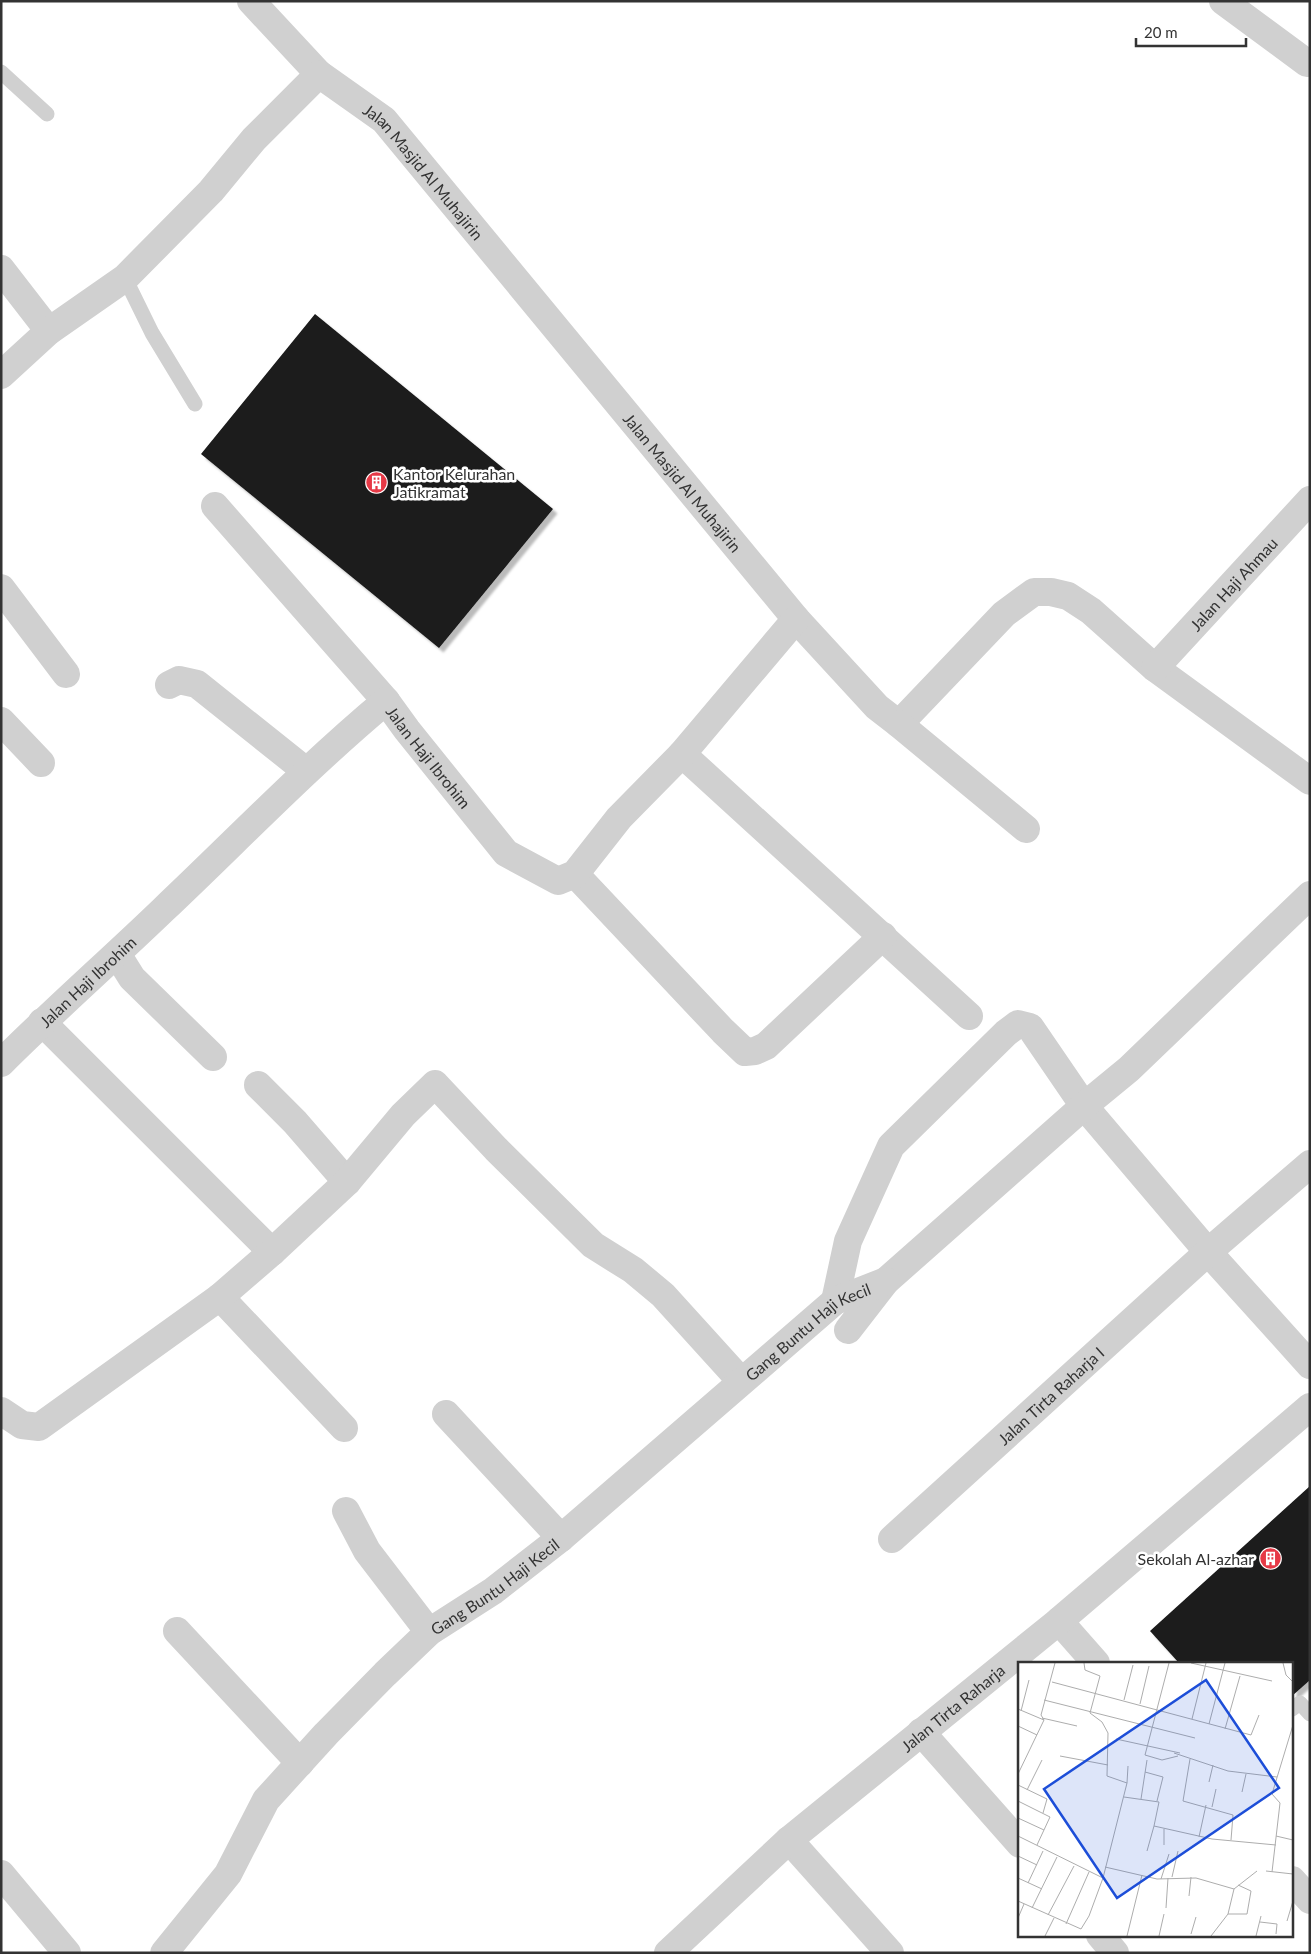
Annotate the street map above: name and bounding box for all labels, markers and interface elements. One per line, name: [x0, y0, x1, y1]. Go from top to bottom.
scale bar: [1136, 15, 1246, 47]
text: 20 m: [1144, 23, 1178, 41]
street label: Jalan Masjid Al Muhajirin: [360, 99, 488, 243]
street label: Jalan Masjid Al Muhajirin: [620, 409, 746, 555]
place label: Kantor Kelurahan Jatikramat: [393, 464, 515, 501]
building icon: Kantor Kelurahan Jatikramat: [365, 470, 389, 494]
street label: Jalan Haji Ahmau: [1185, 533, 1281, 634]
street label: Jalan Haji Ibrohim: [383, 702, 475, 812]
street label: Jalan Haji Ibrohim: [35, 932, 139, 1030]
street label: Gang Buntu Haji Kecil: [741, 1279, 873, 1384]
street label: Jalan Tirta Raharja I: [993, 1342, 1107, 1448]
street label: Gang Buntu Haji Kecil: [427, 1534, 562, 1638]
building icon: Sekolah Al-azhar: [1258, 1546, 1282, 1570]
place label: Sekolah Al-azhar: [1138, 1549, 1254, 1568]
street label: Jalan Tirta Raharja: [897, 1660, 1008, 1755]
inset map: [1018, 1662, 1294, 1936]

